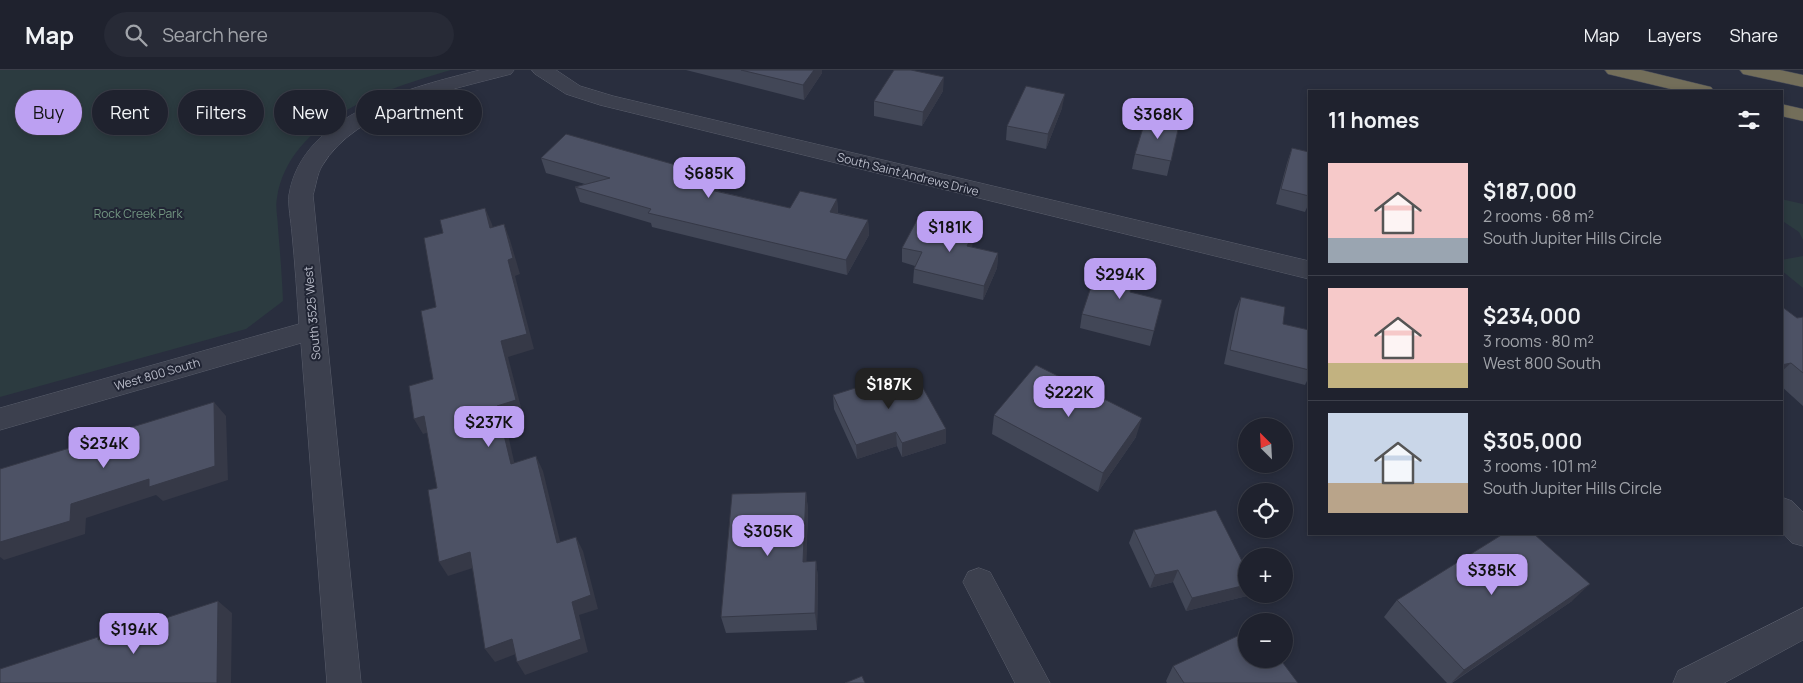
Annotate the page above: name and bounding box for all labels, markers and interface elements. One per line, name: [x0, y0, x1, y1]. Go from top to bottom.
search box: [104, 12, 454, 57]
text: Map: [25, 18, 74, 51]
icon: search: [122, 21, 150, 49]
text: Search here: [162, 22, 268, 48]
text: Map: [1584, 23, 1619, 47]
text: Layers: [1647, 23, 1701, 47]
text: Share: [1729, 23, 1778, 47]
chip: Buy: [15, 90, 82, 135]
chip: Rent: [92, 90, 168, 135]
chip: Filters: [178, 90, 264, 135]
chip: New: [274, 90, 346, 135]
chip: Apartment: [356, 90, 482, 135]
pin: $368K: [1123, 98, 1193, 140]
text: $368K: [1133, 103, 1183, 125]
text: 11 homes: [1328, 106, 1419, 134]
icon: filters: [1735, 106, 1763, 134]
street label: South Saint Andrews Drive: [835, 148, 981, 200]
pin: $685K: [674, 156, 744, 199]
text: $685K: [684, 162, 734, 184]
text: $187,000: [1483, 177, 1577, 205]
icon: home: [1368, 183, 1428, 243]
park label: Rock Creek Park: [94, 205, 183, 222]
text: 2 rooms · 68 m²: [1483, 205, 1594, 227]
pin: $181K: [915, 210, 985, 253]
text: $181K: [928, 216, 972, 238]
text: South Jupiter Hills Circle: [1483, 227, 1662, 249]
pin: $294K: [1085, 258, 1155, 300]
text: $294K: [1095, 263, 1145, 285]
street label: South 3525 West: [299, 265, 325, 361]
text: $234,000: [1483, 302, 1581, 330]
icon: home: [1368, 308, 1428, 368]
text: 3 rooms · 80 m²: [1483, 330, 1594, 352]
text: West 800 South: [1483, 352, 1601, 374]
street label: West 800 South: [112, 354, 202, 394]
pin: $187K: [854, 368, 924, 410]
text: $187K: [866, 373, 912, 395]
pin: $222K: [1034, 376, 1104, 418]
text: $222K: [1045, 381, 1093, 403]
pin: $237K: [454, 406, 524, 448]
text: $237K: [465, 411, 513, 433]
north arrow: [1238, 418, 1292, 472]
map controls: [1238, 418, 1293, 668]
pin: $234K: [69, 426, 139, 469]
text: $305,000: [1483, 427, 1582, 455]
text: $234K: [80, 432, 128, 454]
icon: home: [1368, 433, 1428, 493]
text: 3 rooms · 101 m²: [1483, 455, 1597, 477]
text: South Jupiter Hills Circle: [1483, 477, 1662, 499]
button: locate: [1238, 483, 1293, 538]
pin: $305K: [733, 514, 803, 557]
text: $305K: [743, 520, 793, 542]
button: +: [1238, 548, 1293, 603]
pin: $385K: [1457, 554, 1527, 596]
text: $385K: [1468, 559, 1516, 581]
pin: $194K: [99, 612, 169, 655]
button: −: [1238, 613, 1293, 668]
text: $194K: [110, 618, 158, 640]

